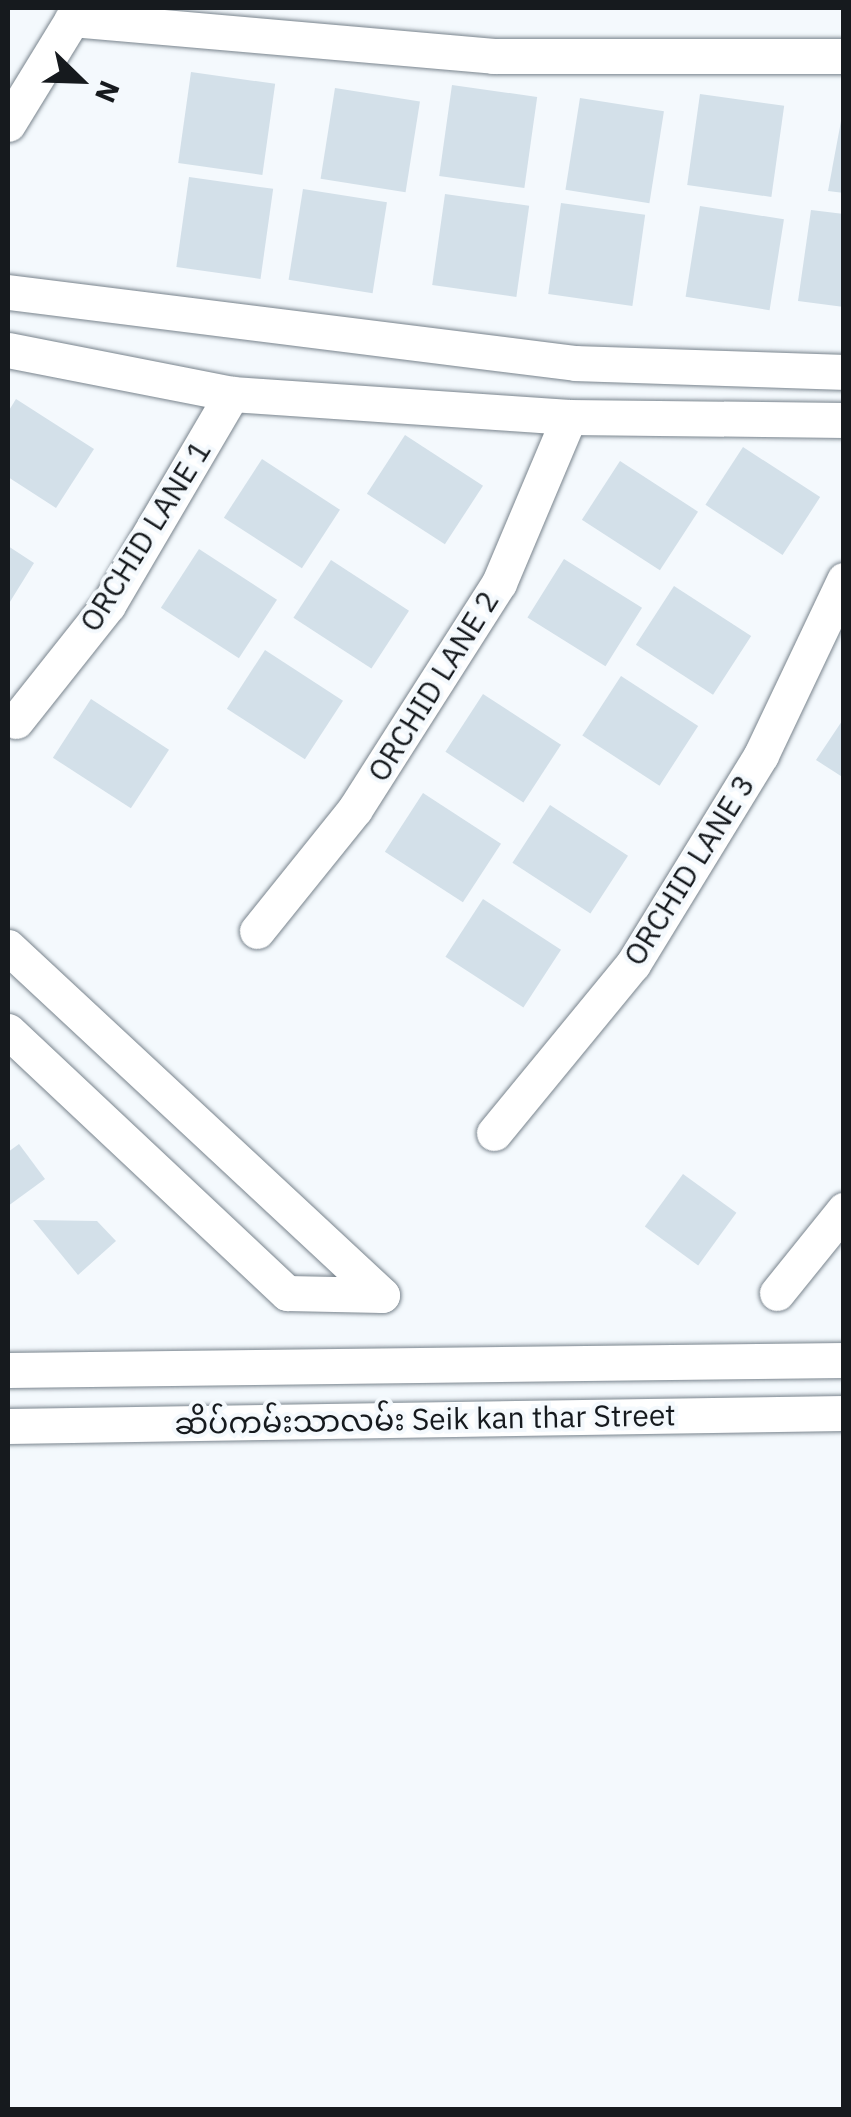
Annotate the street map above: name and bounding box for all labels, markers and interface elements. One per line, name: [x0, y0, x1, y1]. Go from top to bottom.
north arrow: [30, 30, 130, 130]
text: N: [87, 75, 129, 108]
street label: ORCHID LANE 1: [72, 434, 218, 638]
street label: ORCHID LANE 2: [360, 584, 506, 788]
street label: ORCHID LANE 3: [616, 768, 762, 972]
street label: ဆိပ်ကမ်းသာလမ်း Seik kan thar Street: [174, 1397, 676, 1441]

